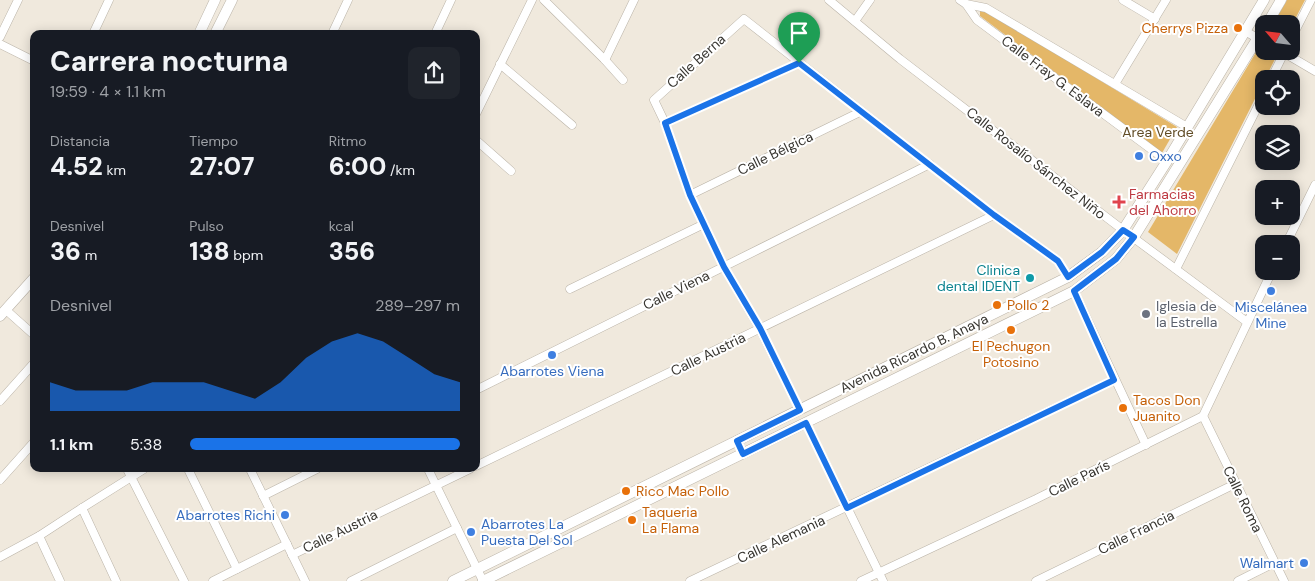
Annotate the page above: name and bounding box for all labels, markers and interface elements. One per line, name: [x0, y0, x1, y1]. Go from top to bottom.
pin: [778, 12, 820, 63]
north arrow: [1255, 15, 1300, 60]
map controls: [1255, 15, 1300, 280]
icon: arrive: [785, 19, 813, 47]
place label: Cherrys Pizza: [1142, 19, 1228, 37]
marker: Cherrys Pizza: [1232, 22, 1244, 34]
street label: Calle Berna: [663, 30, 729, 92]
street label: Calle Fray G. Eslava: [998, 31, 1108, 121]
text: Carrera nocturna: [50, 43, 288, 80]
button: share: [408, 47, 460, 99]
button: locate: [1255, 70, 1300, 115]
text: 19:59 · 4 × 1.1 km: [50, 81, 166, 102]
street label: Calle Rosalío Sánchez Niño: [963, 103, 1109, 223]
park label: Area Verde: [1122, 123, 1194, 141]
button: layers: [1255, 125, 1300, 170]
street label: Calle Bélgica: [734, 127, 816, 179]
text: Distancia: [50, 132, 110, 150]
text: Tiempo: [189, 132, 238, 150]
text: Ritmo: [329, 132, 367, 150]
place label: Oxxo: [1149, 147, 1182, 165]
text: 4.52: [50, 150, 103, 183]
text: 27:07: [189, 150, 255, 183]
text: 6:00: [329, 150, 386, 183]
marker: Oxxo: [1133, 150, 1145, 162]
text: km: [103, 161, 126, 179]
text: /km: [386, 161, 415, 179]
button: +: [1255, 180, 1300, 225]
place label: Farmacias del Ahorro: [1129, 185, 1197, 219]
marker: Farmacias del Ahorro: [1113, 196, 1125, 208]
text: Desnivel: [50, 217, 104, 235]
text: Pulso: [189, 217, 224, 235]
text: kcal: [329, 217, 354, 235]
text: 36: [50, 235, 81, 268]
text: 138: [189, 235, 230, 268]
text: 356: [329, 235, 375, 268]
button: −: [1255, 235, 1300, 280]
text: m: [81, 246, 97, 264]
text: bpm: [230, 246, 263, 264]
place label: Clinica dental IDENT: [937, 261, 1020, 295]
street label: Calle Viena: [640, 266, 712, 314]
marker: Clinica dental IDENT: [1024, 272, 1036, 284]
marker: Miscelánea Mine: [1265, 285, 1277, 297]
text: Desnivel: [50, 295, 112, 316]
text: 289–297 m: [375, 295, 460, 316]
place label: Pollo 2: [1007, 296, 1049, 314]
place label: Iglesia de la Estrella: [1156, 297, 1217, 331]
place label: Miscelánea Mine: [1235, 298, 1307, 332]
marker: Pollo 2: [991, 299, 1003, 311]
marker: Iglesia de la Estrella: [1140, 308, 1152, 320]
street label: Avenida Ricardo B. Anaya: [837, 309, 991, 397]
marker: El Pechugon Potosino: [1005, 324, 1017, 336]
street label: Calle Austria: [668, 328, 748, 380]
place label: El Pechugon Potosino: [972, 337, 1050, 371]
marker: Abarrotes Viena: [546, 349, 558, 361]
place label: Abarrotes Viena: [500, 362, 604, 380]
place label: Tacos Don Juanito: [1133, 391, 1200, 425]
marker: Tacos Don Juanito: [1117, 402, 1129, 414]
text: 1.1 km: [50, 434, 93, 455]
text: 5:38: [130, 434, 162, 455]
street label: Calle París: [1045, 455, 1113, 501]
street label: Calle Roma: [1219, 463, 1267, 535]
place label: Rico Mac Pollo: [636, 482, 729, 500]
marker: Rico Mac Pollo: [620, 485, 632, 497]
place label: Taqueria La Flama: [642, 503, 699, 537]
street label: Calle Austria: [300, 505, 380, 557]
place label: Abarrotes Richi: [176, 506, 275, 524]
street label: Calle Francia: [1095, 506, 1177, 558]
marker: Abarrotes Richi: [279, 509, 291, 521]
street label: Calle Alemania: [734, 511, 828, 567]
marker: Taqueria La Flama: [626, 514, 638, 526]
place label: Abarrotes La Puesta Del Sol: [481, 515, 573, 549]
marker: Abarrotes La Puesta Del Sol: [465, 526, 477, 538]
place label: Walmart: [1240, 554, 1294, 572]
marker: Walmart: [1298, 557, 1310, 569]

